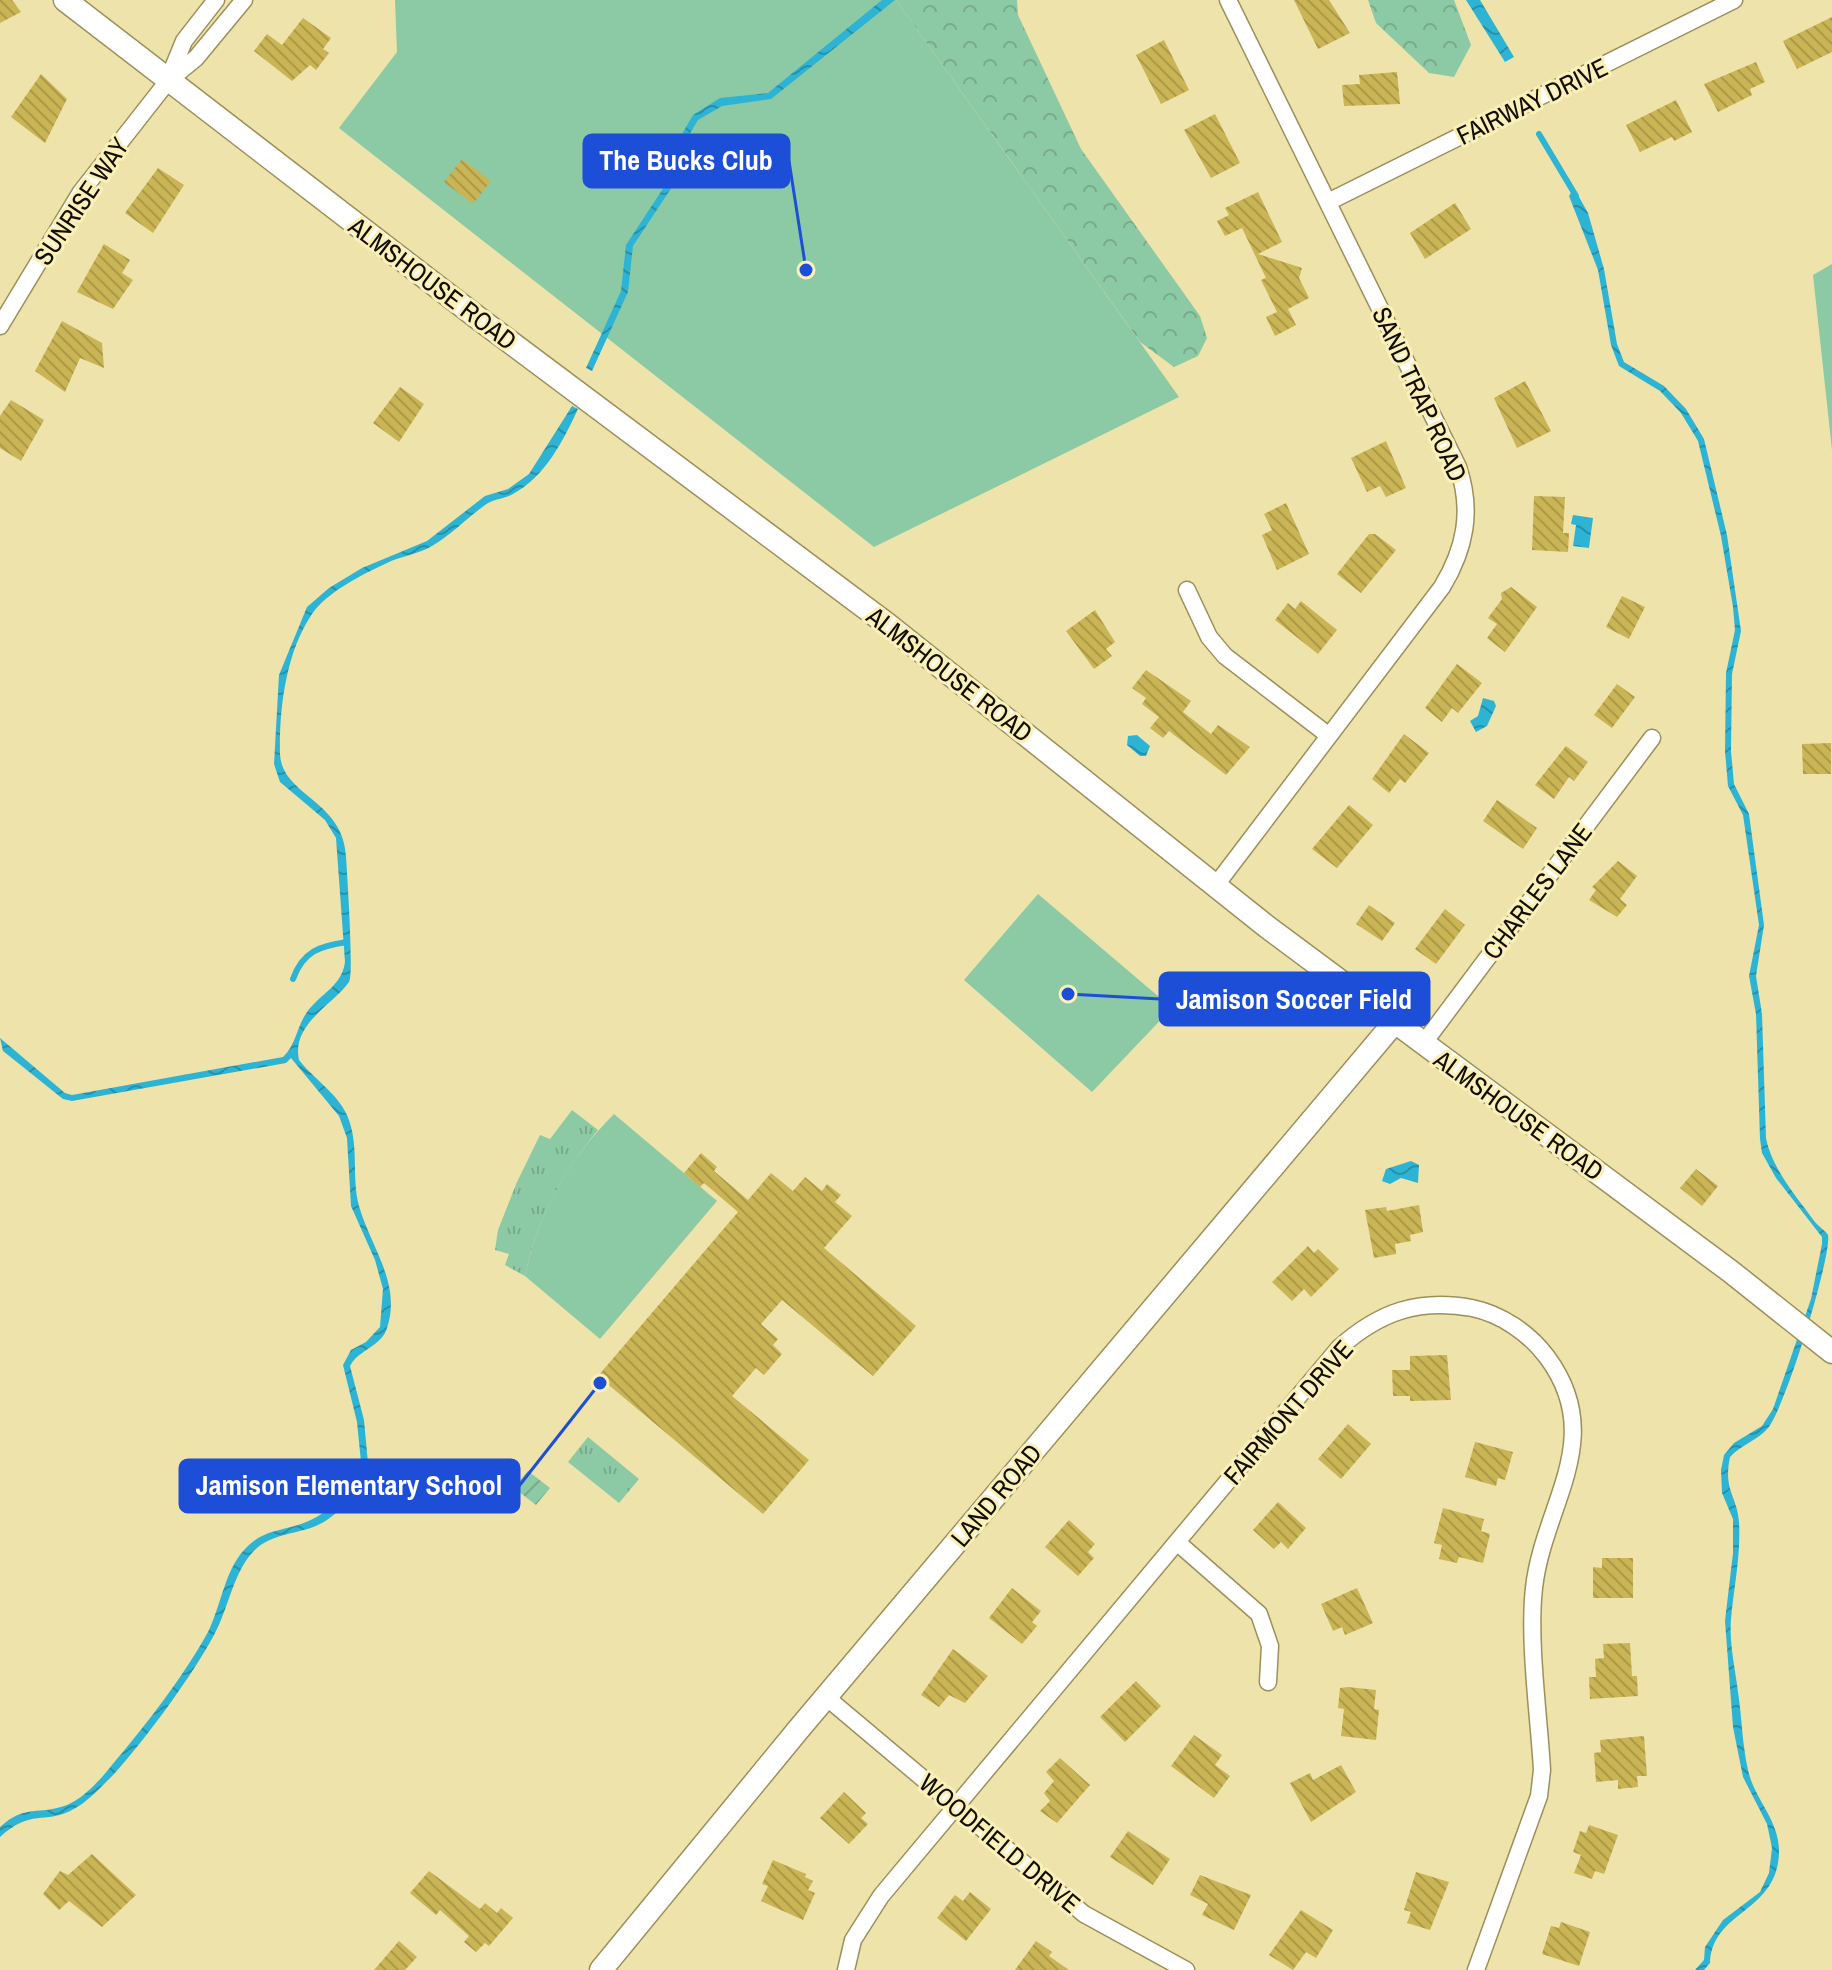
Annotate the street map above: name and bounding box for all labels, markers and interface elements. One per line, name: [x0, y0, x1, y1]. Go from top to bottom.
street label: FAIRWAY DRIVE: [1451, 49, 1613, 153]
street label: SUNRISE WAY: [25, 130, 137, 272]
callout: The Bucks Club: [584, 135, 789, 187]
text: The Bucks Club: [599, 141, 773, 179]
street label: ALMSHOUSE ROAD: [341, 208, 524, 358]
street label: SAND TRAP ROAD: [1364, 301, 1476, 487]
street label: ALMSHOUSE ROAD: [859, 598, 1040, 750]
street label: CHARLES LANE: [1474, 816, 1600, 966]
callout: Jamison Soccer Field: [1160, 973, 1429, 1025]
text: Jamison Soccer Field: [1176, 980, 1412, 1018]
street label: ALMSHOUSE ROAD: [1426, 1041, 1611, 1188]
street label: FAIRMONT DRIVE: [1215, 1332, 1361, 1492]
street label: LAND ROAD: [943, 1436, 1049, 1554]
callout: Jamison Elementary School: [180, 1460, 519, 1512]
text: Jamison Elementary School: [196, 1466, 502, 1504]
street label: WOODFIELD DRIVE: [912, 1765, 1088, 1921]

